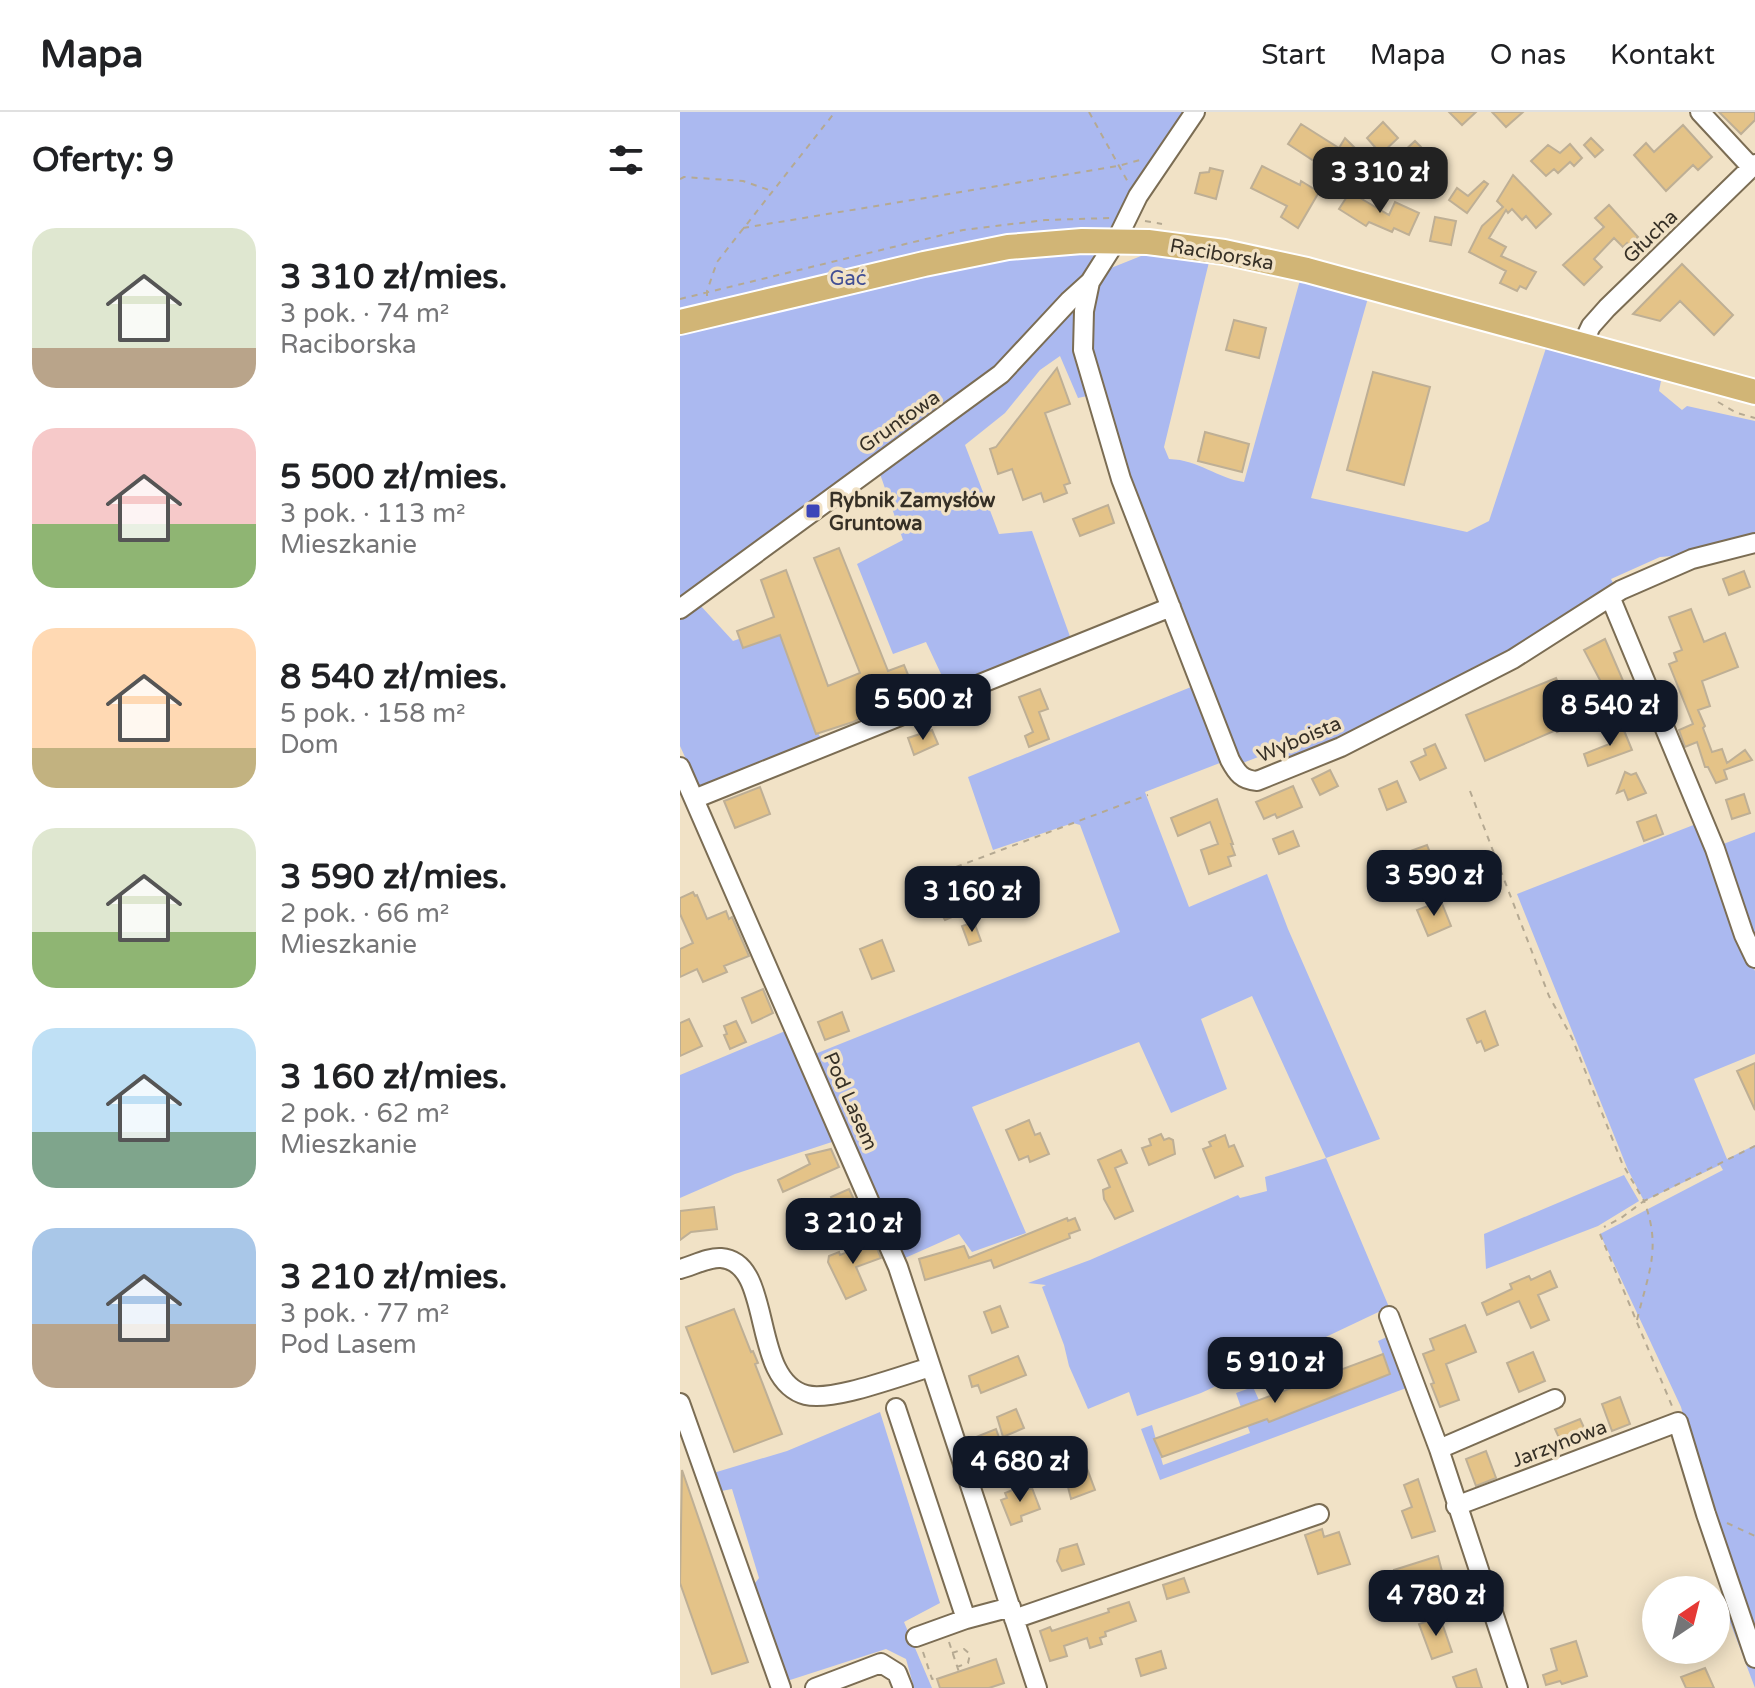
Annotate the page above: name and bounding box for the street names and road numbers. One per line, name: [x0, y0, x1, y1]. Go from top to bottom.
street label: Głucha: [1618, 205, 1683, 268]
street label: Raciborska: [1168, 234, 1276, 276]
street label: Gruntowa: [854, 385, 945, 458]
street label: Wyboista: [1254, 712, 1345, 768]
street label: Pod Lasem: [818, 1048, 882, 1154]
street label: Jarzynowa: [1508, 1415, 1610, 1473]

